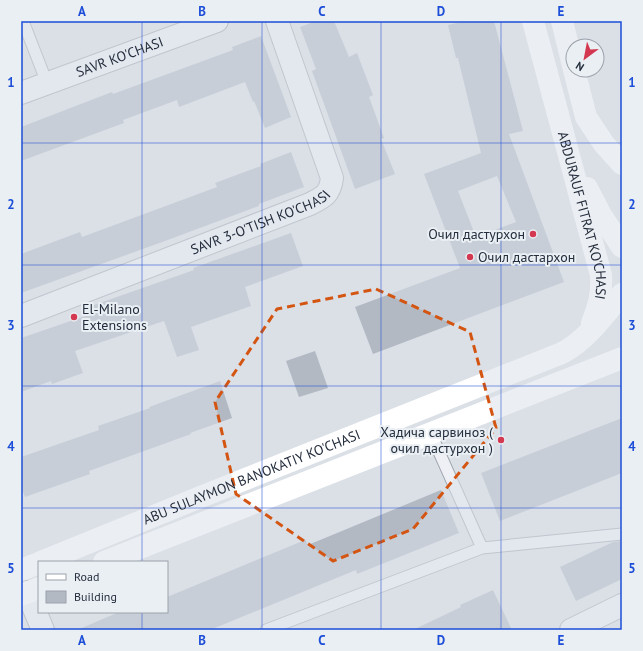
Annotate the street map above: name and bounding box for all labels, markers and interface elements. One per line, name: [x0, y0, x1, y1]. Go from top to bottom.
text: A: [78, 3, 86, 20]
text: B: [198, 3, 206, 20]
text: C: [318, 3, 326, 20]
text: D: [437, 3, 445, 20]
text: E: [558, 3, 565, 20]
street label: SAVR KO'CHASI: [73, 33, 166, 81]
north arrow: [565, 38, 605, 78]
text: N: [573, 59, 586, 74]
text: 1: [7, 74, 15, 91]
text: 1: [628, 74, 636, 91]
street label: ABDURAUF FITRAT KO'CHASI: [554, 129, 610, 301]
street label: SAVR 3-O'TISH KO'CHASI: [188, 186, 334, 258]
text: 2: [7, 196, 15, 213]
text: 2: [628, 196, 636, 213]
place label: Очил дастурхон: [428, 225, 525, 243]
marker: Очил дастурхон: [528, 229, 538, 239]
place label: Очил дастархон: [478, 248, 575, 266]
marker: Очил дастархон: [465, 252, 475, 262]
place label: El-Milano Extensions: [82, 300, 147, 334]
marker: El-Milano Extensions: [69, 312, 79, 322]
text: 3: [7, 317, 15, 334]
text: 3: [628, 317, 636, 334]
place label: Хадича сарвиноз ( очил дастурхон ): [380, 423, 493, 457]
street label: ABU SULAYMON BANOKATIY KO'CHASI: [140, 425, 363, 529]
marker: Хадича сарвиноз ( очил дастурхон ): [496, 435, 506, 445]
text: 4: [7, 438, 15, 455]
text: 4: [628, 438, 636, 455]
text: 5: [7, 560, 15, 577]
text: 5: [628, 560, 636, 577]
legend: [38, 561, 168, 613]
text: Road: [74, 569, 99, 584]
text: Building: [74, 589, 117, 604]
text: A: [78, 632, 86, 649]
text: B: [198, 632, 206, 649]
text: C: [318, 632, 326, 649]
text: D: [437, 632, 445, 649]
text: E: [558, 632, 565, 649]

